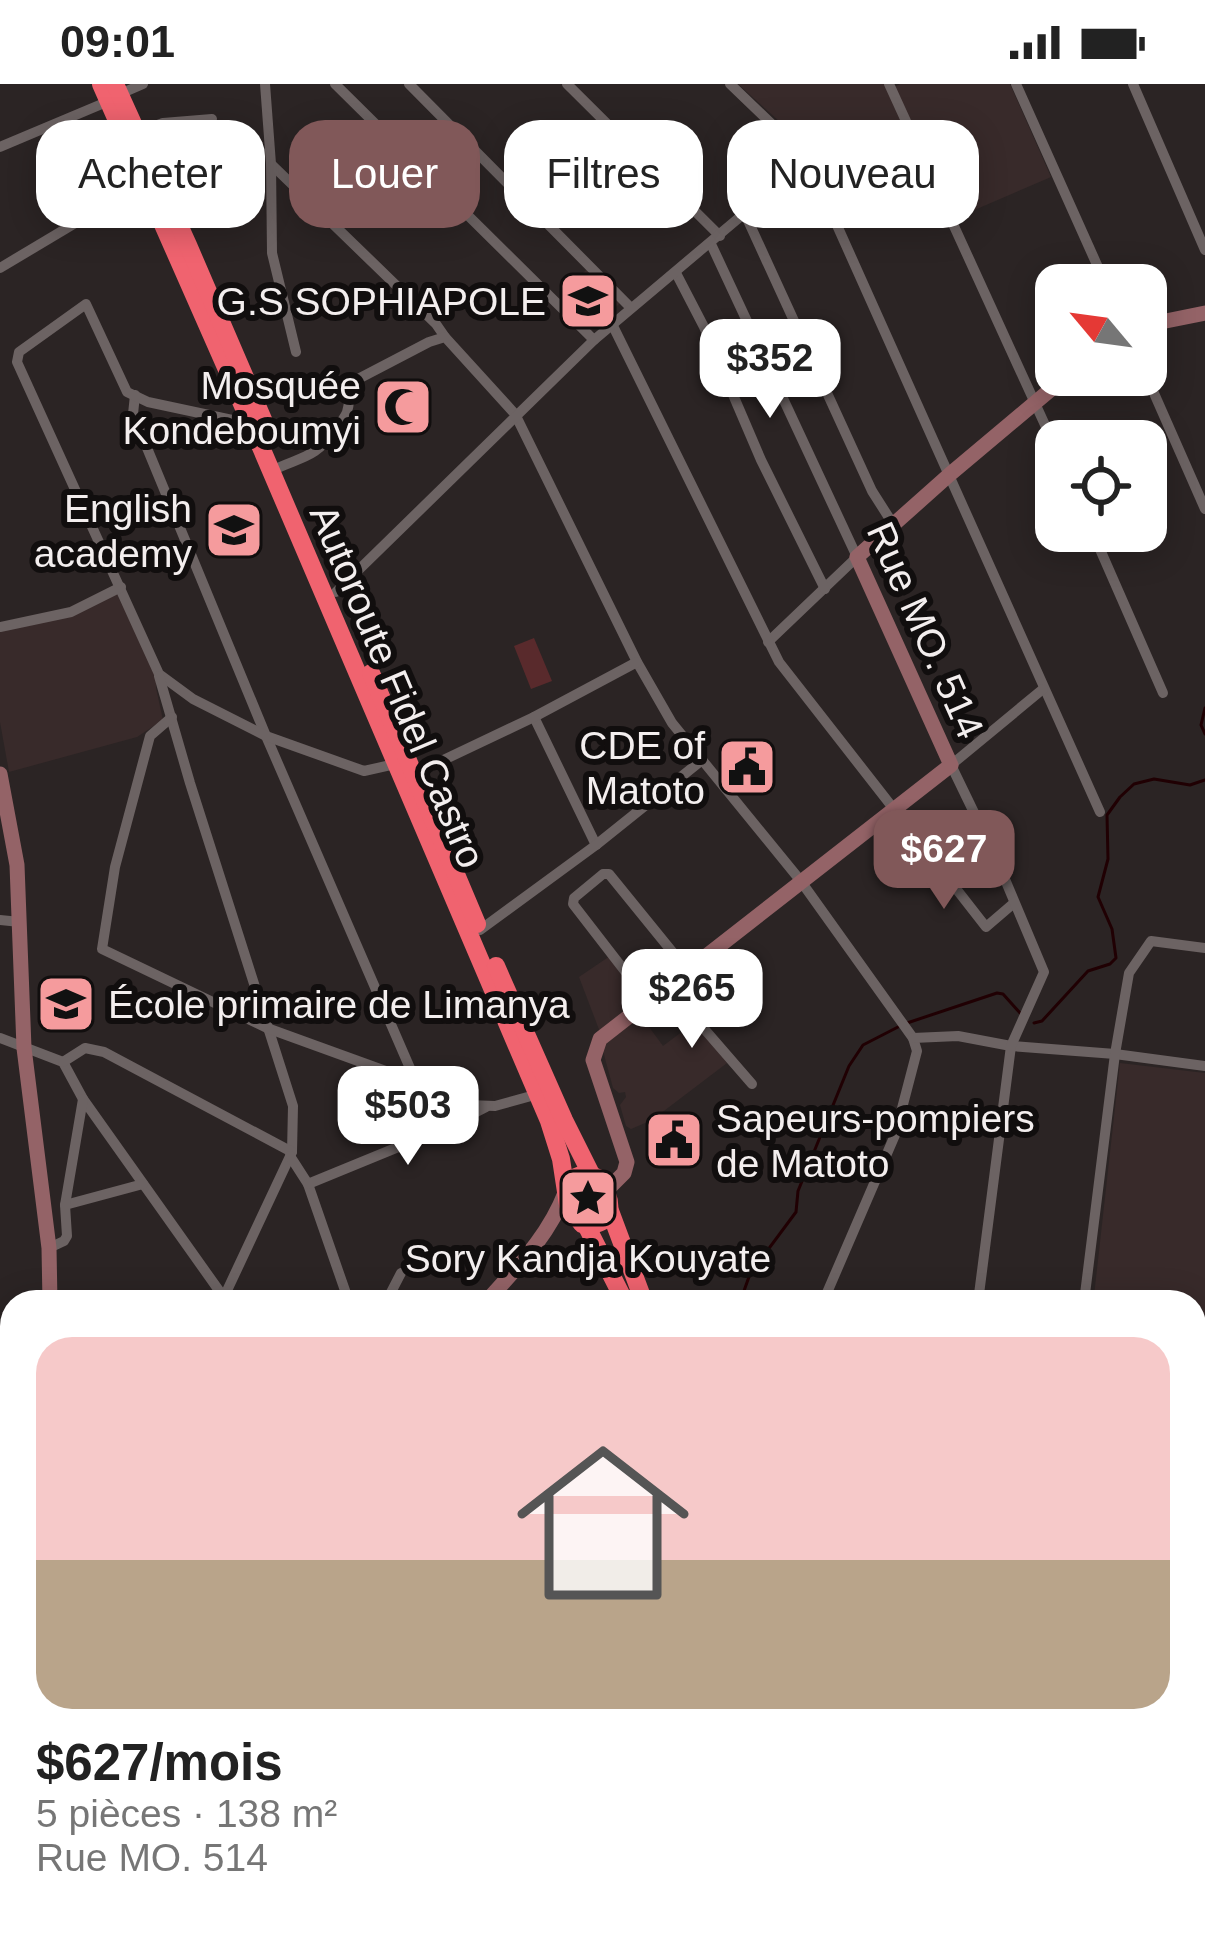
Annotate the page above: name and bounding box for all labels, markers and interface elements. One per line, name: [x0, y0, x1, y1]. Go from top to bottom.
text: 09:01: [60, 16, 175, 67]
chip: Acheter: [36, 120, 265, 228]
chip: Louer: [289, 120, 480, 228]
chip: Filtres: [504, 120, 703, 228]
chip: Nouveau: [727, 120, 979, 228]
north arrow: [1035, 264, 1167, 396]
map controls: [1035, 264, 1167, 552]
school or university icon: G.S SOPHIAPOLE: [557, 270, 619, 332]
place label: G.S SOPHIAPOLE: [217, 280, 546, 323]
pin: $352: [699, 319, 841, 421]
text: $352: [727, 336, 813, 379]
place label: Mosquée Kondeboumyi: [123, 364, 361, 452]
mosque icon: Mosquée Kondeboumyi: [372, 376, 434, 438]
button: locate: [1035, 420, 1167, 552]
place label: English academy: [34, 487, 192, 575]
street label: Autoroute Fidel Castro: [302, 498, 494, 874]
school or university icon: English academy: [203, 499, 265, 561]
street label: Rue MO. 514: [859, 516, 992, 745]
place label: CDE of Matoto: [579, 724, 705, 812]
public building icon: CDE of Matoto: [716, 736, 778, 798]
pin: $627: [873, 810, 1015, 912]
text: $627: [901, 827, 987, 870]
pin: $265: [621, 949, 763, 1051]
text: $265: [649, 966, 735, 1009]
school or university icon: École primaire de Limanya: [35, 973, 97, 1035]
place label: École primaire de Limanya: [108, 983, 570, 1026]
pin: $503: [337, 1066, 479, 1168]
text: $503: [365, 1083, 451, 1126]
place label: Sapeurs-pompiers de Matoto: [716, 1097, 1035, 1185]
public building icon: Sapeurs-pompiers de Matoto: [643, 1109, 705, 1171]
place icon: Sory Kandja Kouyate: [557, 1167, 619, 1229]
place label: Sory Kandja Kouyate: [405, 1237, 771, 1280]
icon: home: [495, 1415, 711, 1631]
text: $627/mois: [36, 1734, 283, 1791]
text: 5 pièces · 138 m²: [36, 1792, 337, 1835]
text: Rue MO. 514: [36, 1836, 268, 1879]

